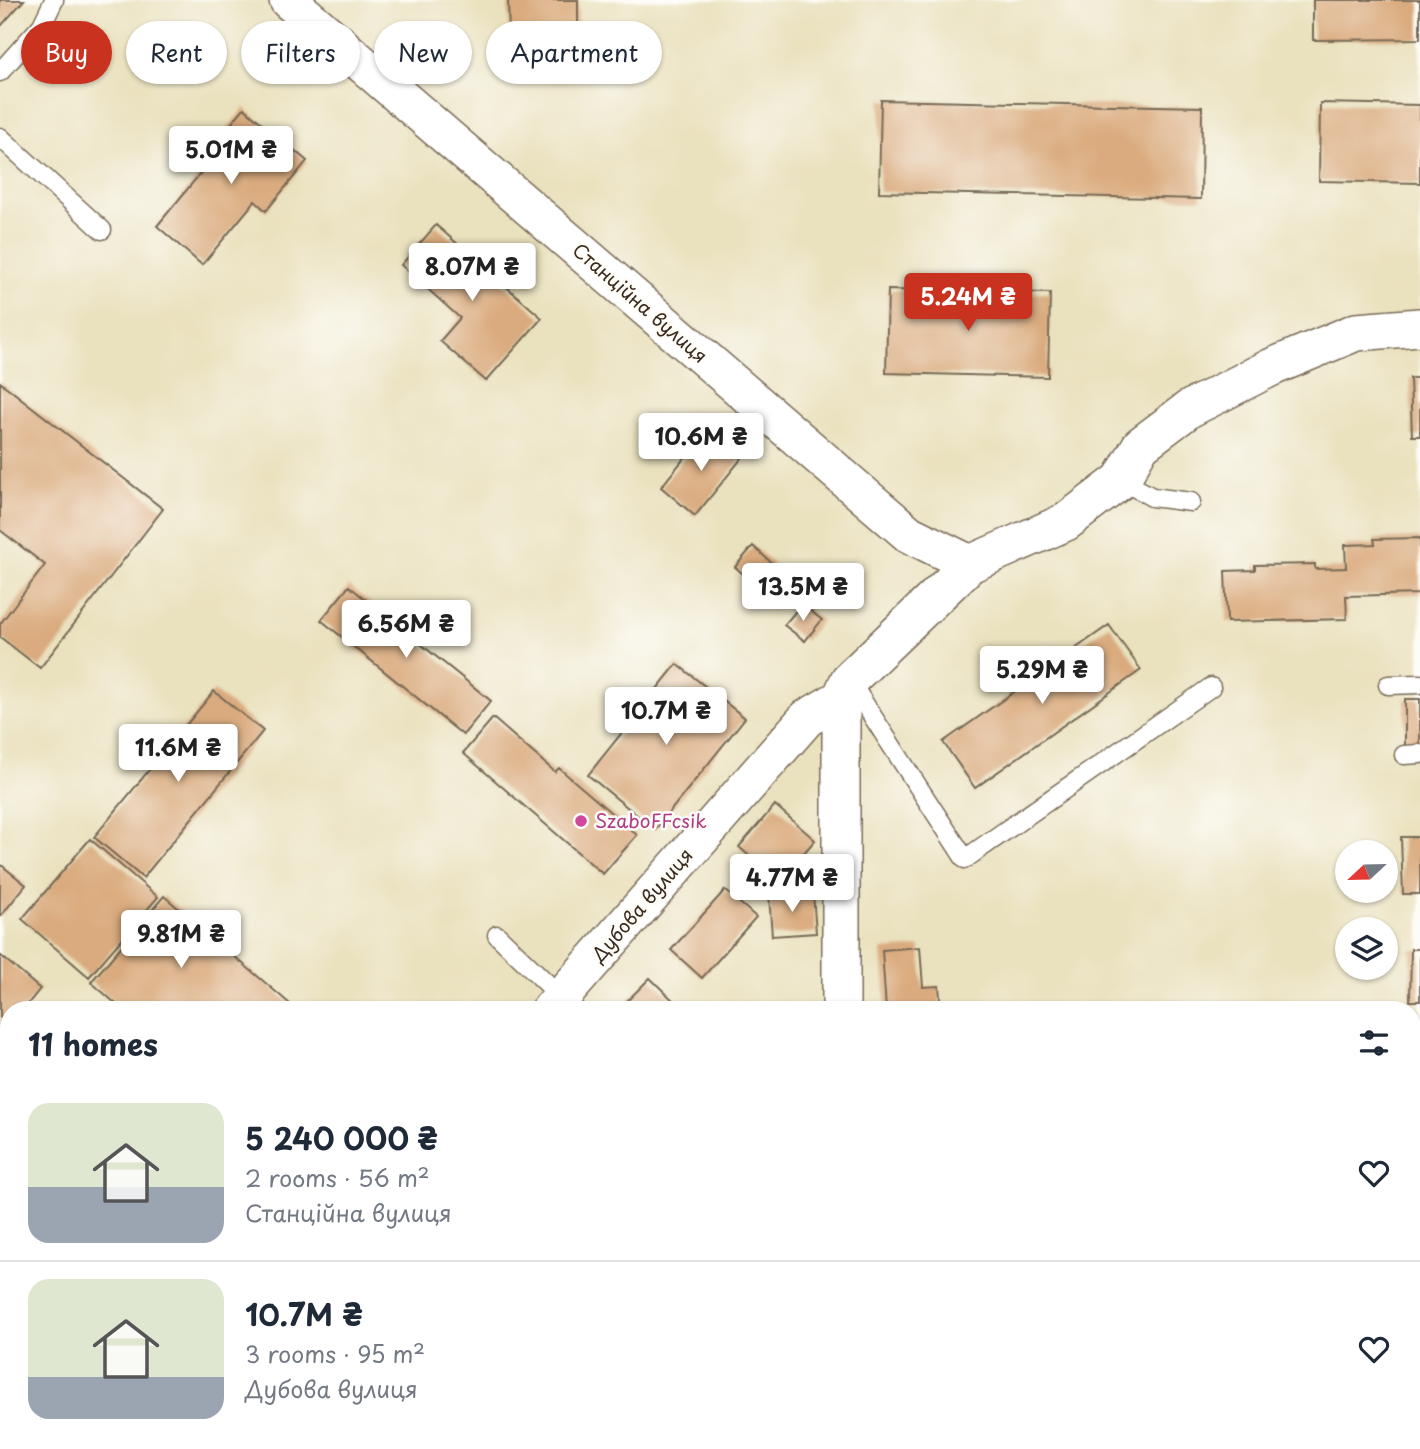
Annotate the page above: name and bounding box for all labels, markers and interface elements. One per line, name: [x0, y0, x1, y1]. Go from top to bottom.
chip: Buy: [21, 21, 112, 84]
chip: Rent: [126, 21, 227, 84]
chip: Filters: [241, 21, 360, 84]
chip: New: [374, 21, 472, 84]
chip: Apartment: [486, 21, 662, 84]
pin: 5.01M ₴: [166, 127, 296, 186]
text: 5.01M ₴: [185, 131, 277, 166]
street label: Станційна вулиця: [567, 236, 714, 369]
pin: 8.07M ₴: [407, 244, 537, 303]
text: 8.07M ₴: [425, 248, 519, 283]
pin: 5.24M ₴: [903, 274, 1033, 333]
text: 5.24M ₴: [920, 278, 1016, 313]
pin: 10.6M ₴: [636, 414, 766, 473]
text: 10.6M ₴: [655, 418, 747, 453]
pin: 13.5M ₴: [738, 564, 868, 623]
text: 13.5M ₴: [758, 568, 848, 603]
pin: 6.56M ₴: [341, 600, 471, 660]
text: 6.56M ₴: [358, 605, 454, 640]
pin: 5.29M ₴: [977, 646, 1107, 706]
text: 5.29M ₴: [996, 651, 1088, 686]
pin: 10.7M ₴: [601, 688, 731, 747]
text: 10.7M ₴: [621, 692, 711, 727]
pin: 11.6M ₴: [113, 724, 243, 784]
text: 11.6M ₴: [135, 729, 221, 764]
place label: SzaboFFcsik: [595, 806, 707, 834]
marker: SzaboFFcsik: [573, 813, 589, 829]
north arrow: [1335, 840, 1398, 903]
map controls: [1335, 840, 1398, 980]
street label: Дубова вулиця: [583, 841, 699, 968]
pin: 4.77M ₴: [727, 855, 857, 914]
text: 4.77M ₴: [746, 859, 838, 894]
pin: 9.81M ₴: [116, 911, 246, 970]
text: 9.81M ₴: [137, 915, 225, 950]
button: layers: [1335, 917, 1398, 980]
text: 11 homes: [28, 1021, 158, 1066]
icon: filters: [1355, 1024, 1393, 1062]
text: 5 240 000 ₴: [245, 1115, 438, 1160]
icon: home: [84, 1131, 168, 1215]
icon: heart: [1355, 1154, 1393, 1192]
text: 2 rooms · 56 m²: [245, 1160, 430, 1195]
text: Станційна вулиця: [245, 1195, 452, 1230]
text: 10.7M ₴: [245, 1291, 363, 1336]
icon: home: [84, 1307, 168, 1391]
icon: heart: [1355, 1330, 1393, 1368]
text: 3 rooms · 95 m²: [245, 1336, 425, 1371]
text: Дубова вулиця: [245, 1371, 418, 1406]

